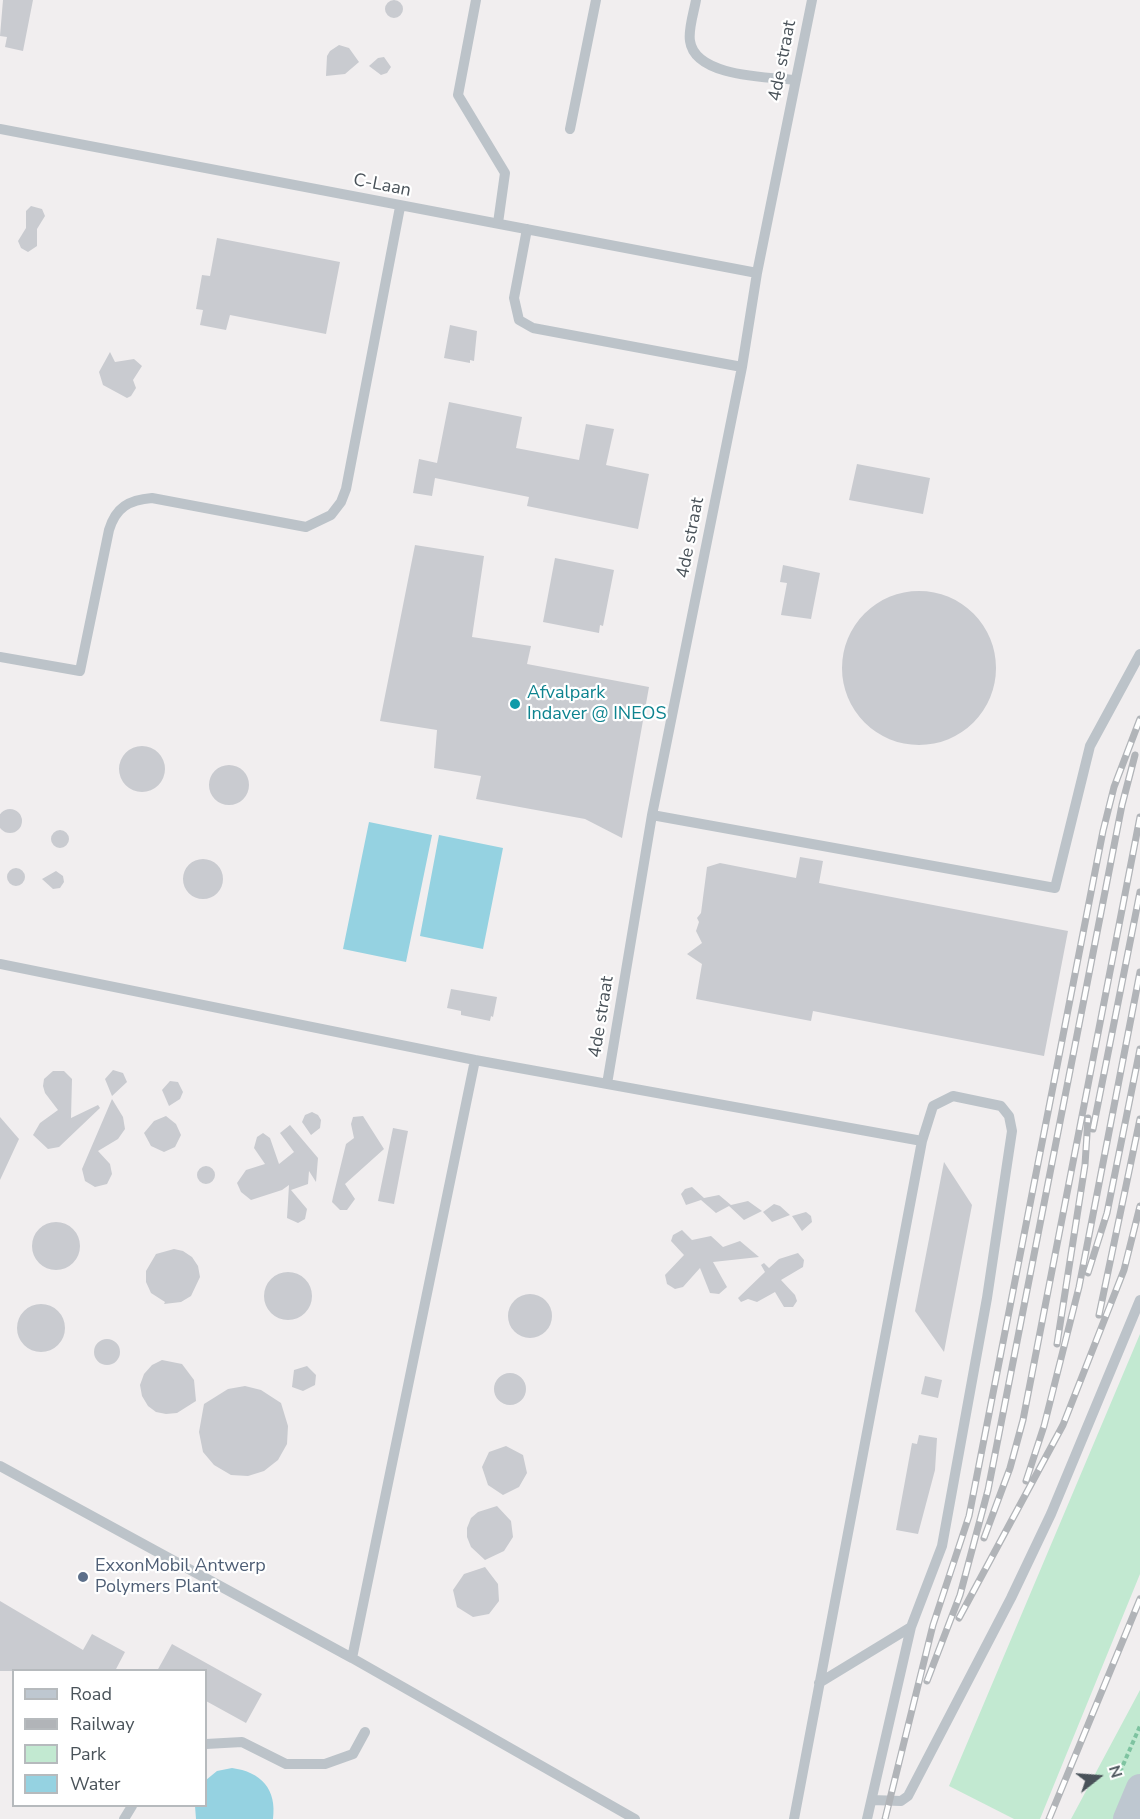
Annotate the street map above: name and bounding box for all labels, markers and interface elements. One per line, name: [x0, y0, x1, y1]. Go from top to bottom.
street label: 4de straat: [765, 19, 801, 103]
street label: C-Laan: [351, 170, 413, 202]
street label: 4de straat: [673, 496, 709, 580]
place label: Afvalpark Indaver @ INEOS: [527, 683, 666, 726]
marker: Afvalpark Indaver @ INEOS: [508, 697, 522, 711]
street label: 4de straat: [585, 975, 619, 1059]
place label: ExxonMobil Antwerp Polymers Plant: [95, 1556, 266, 1598]
marker: ExxonMobil Antwerp Polymers Plant: [76, 1570, 90, 1584]
legend: [12, 1669, 207, 1807]
text: Road: [70, 1682, 112, 1706]
text: Railway: [70, 1712, 135, 1736]
text: Park: [70, 1742, 106, 1766]
north arrow: [1068, 1747, 1128, 1807]
text: N: [1103, 1763, 1127, 1781]
text: Water: [70, 1772, 121, 1796]

